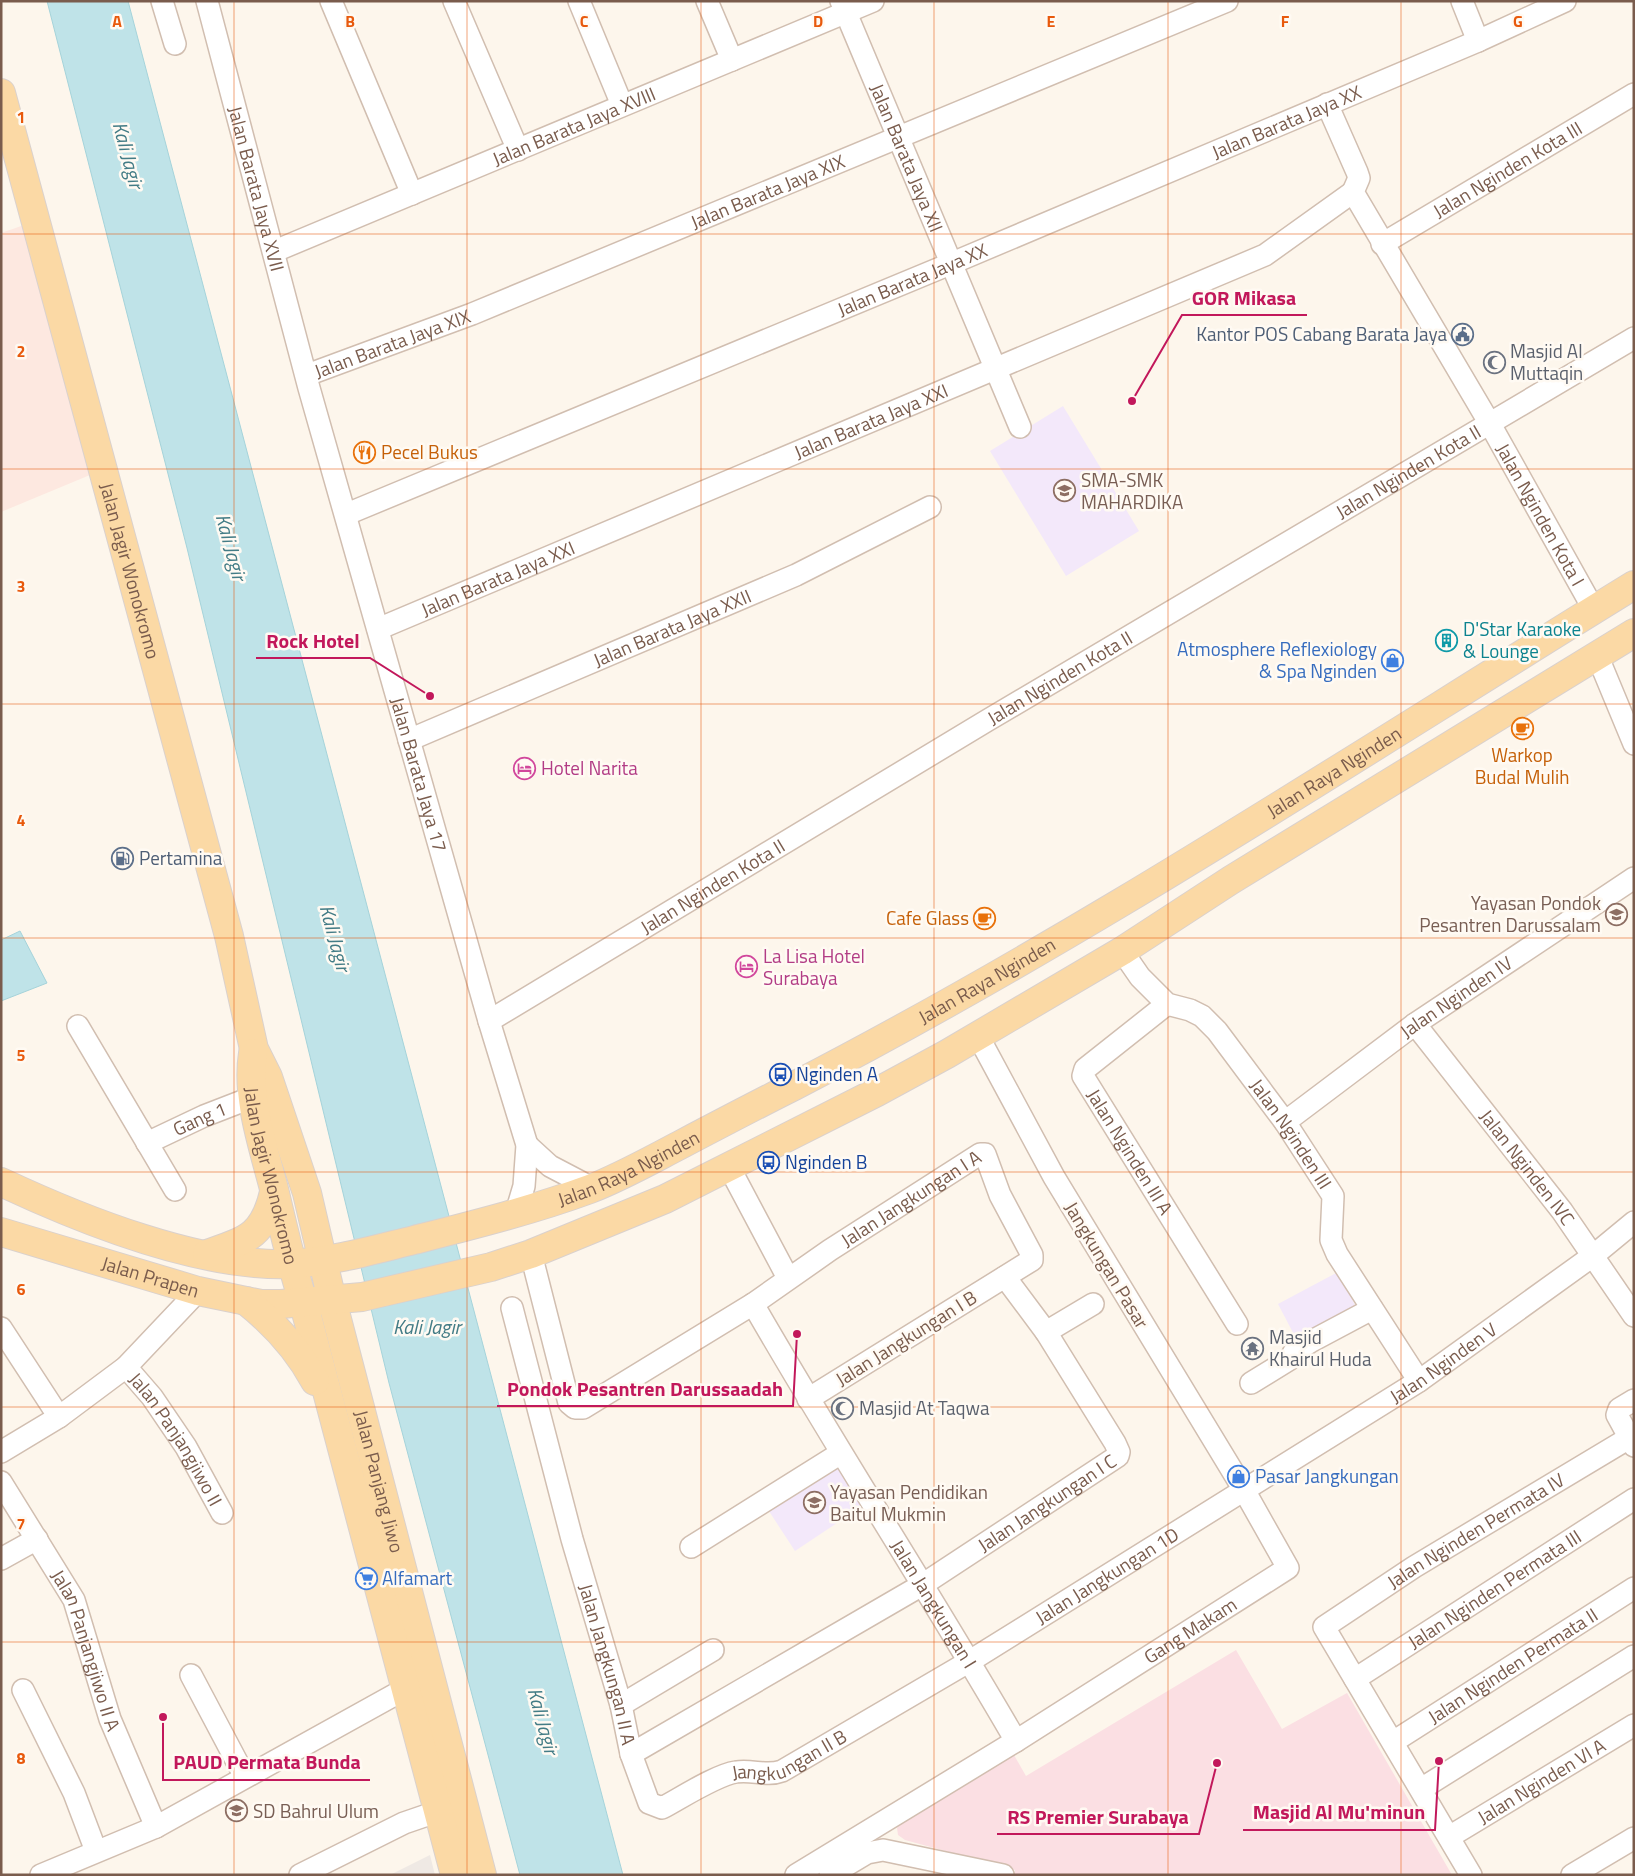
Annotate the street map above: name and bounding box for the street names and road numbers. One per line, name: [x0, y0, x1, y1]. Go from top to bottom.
street label: Jalan Barata Jaya XX: [1207, 77, 1366, 166]
street label: Jalan Barata Jaya XVIII: [488, 79, 660, 173]
street label: Jalan Barata Jaya XII: [863, 79, 951, 236]
street label: Jalan Barata Jaya XVII: [221, 103, 293, 274]
street label: Jalan Nginden Kota III: [1427, 113, 1587, 225]
street label: Jalan Barata Jaya XIX: [686, 146, 849, 236]
street label: Jalan Barata Jaya XX: [833, 235, 992, 323]
street label: Jalan Barata Jaya XIX: [310, 301, 475, 385]
street label: Jalan Barata Jaya XXI: [789, 375, 952, 466]
street label: Jalan Nginden Kota II: [1330, 417, 1486, 525]
street label: Jalan Nginden Kota I: [1489, 437, 1593, 591]
street label: Jalan Jagir Wonokromo: [93, 479, 168, 662]
street label: Jalan Barata Jaya XXI: [416, 533, 579, 623]
street label: Jalan Barata Jaya XXII: [588, 581, 755, 674]
street label: Jalan Nginden Kota II: [981, 623, 1138, 732]
street label: Jalan Barata Jaya 17: [384, 693, 455, 855]
street label: Jalan Raya Nginden: [1261, 719, 1407, 825]
street label: Jalan Nginden Kota II: [634, 831, 790, 941]
street label: Jalan Raya Nginden: [913, 929, 1061, 1031]
street label: Jalan Nginden IV: [1393, 948, 1518, 1045]
street label: Jalan Nginden III: [1243, 1072, 1340, 1194]
street label: Jalan Nginden III A: [1080, 1083, 1181, 1220]
street label: Jalan Jagir Wonokromo: [238, 1086, 307, 1267]
street label: Gang 1: [168, 1094, 230, 1143]
street label: Jalan Nginden IVC: [1473, 1103, 1582, 1231]
street label: Jalan Raya Nginden: [554, 1122, 704, 1213]
street label: Jalan Jangkungan I A: [835, 1142, 987, 1254]
street label: Jangkungan Pasar: [1058, 1196, 1157, 1334]
street label: Jalan Prapen: [98, 1248, 203, 1305]
street label: Jalan Jangkungan I B: [829, 1282, 982, 1393]
street label: Jalan Nginden V: [1384, 1315, 1502, 1410]
street label: Jalan Panjangjiwo II: [122, 1365, 230, 1511]
street label: Jalan Panjang Jiwo: [347, 1407, 412, 1556]
street label: Jalan Jangkungan I C: [972, 1446, 1122, 1559]
street label: Jalan Nginden Permata IV: [1381, 1465, 1570, 1595]
street label: Jalan Jangkungan 1D: [1029, 1519, 1184, 1631]
street label: Jalan Nginden Permata III: [1402, 1522, 1587, 1655]
street label: Jalan Jangkungan I: [884, 1533, 985, 1673]
street label: Jalan Panjangjiwo II A: [44, 1563, 129, 1736]
street label: Jalan Jangkungan II A: [572, 1580, 644, 1747]
street label: Gang Makam: [1138, 1589, 1242, 1670]
street label: Jalan Nginden Permata II: [1422, 1600, 1603, 1730]
street label: Jangkungan II B: [729, 1721, 852, 1787]
street label: Jalan Nginden VI A: [1471, 1731, 1611, 1831]

